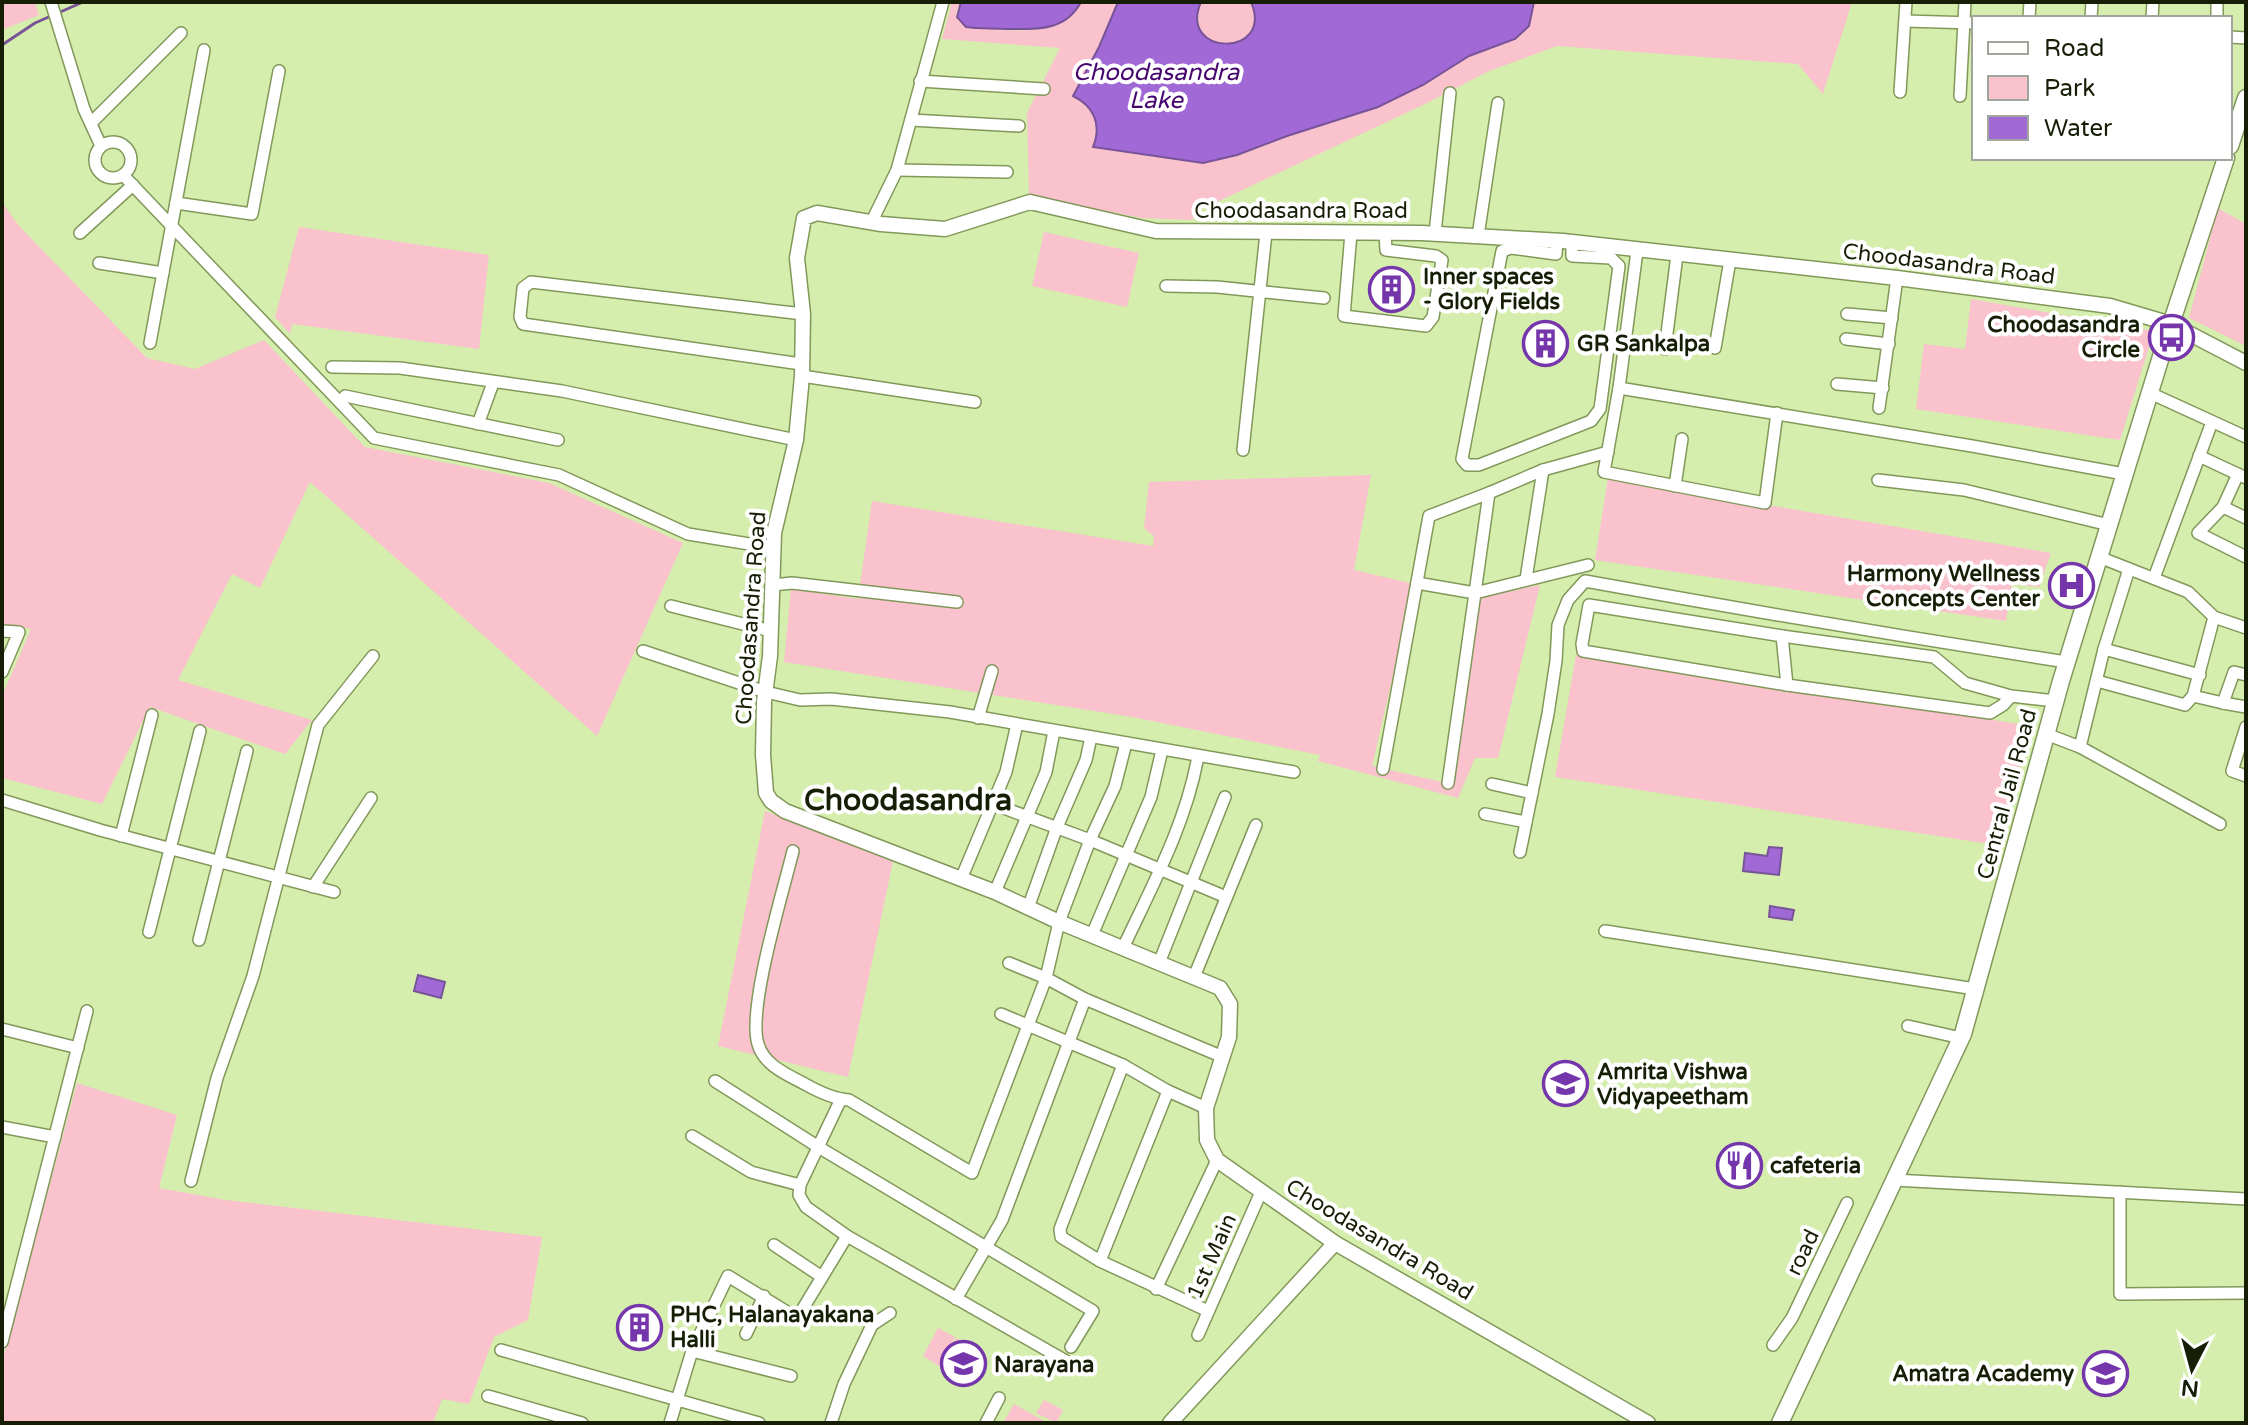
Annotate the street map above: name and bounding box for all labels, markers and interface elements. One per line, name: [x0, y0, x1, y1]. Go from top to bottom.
legend: [1972, 16, 2232, 160]
text: Road: [2044, 34, 2104, 63]
water label: Choodasandra Lake: [1073, 58, 1240, 115]
text: Park: [2044, 74, 2095, 103]
text: Water: [2044, 114, 2113, 143]
street label: Choodasandra Road: [1194, 198, 1408, 224]
street label: Choodasandra Road: [1841, 238, 2057, 290]
place label: Inner spaces - Glory Fields: [1423, 264, 1561, 315]
building icon: Inner spaces - Glory Fields: [1368, 265, 1416, 313]
place label: Choodasandra Circle: [1987, 312, 2140, 363]
bus stop icon: Choodasandra Circle: [2147, 313, 2195, 361]
building icon: GR Sankalpa: [1522, 319, 1570, 367]
place label: GR Sankalpa: [1577, 331, 1710, 357]
street label: Choodasandra Road: [731, 511, 771, 726]
place label: Harmony Wellness Concepts Center: [1847, 561, 2041, 612]
hospital icon: Harmony Wellness Concepts Center: [2047, 562, 2095, 610]
street label: Central Jail Road: [1972, 706, 2042, 882]
district label: Choodasandra: [804, 782, 1012, 819]
place label: Amrita Vishwa Vidyapeetham: [1597, 1059, 1749, 1110]
school or university icon: Amrita Vishwa Vidyapeetham: [1542, 1060, 1590, 1108]
restaurant icon: cafeteria: [1715, 1141, 1763, 1189]
place label: cafeteria: [1770, 1153, 1861, 1179]
street label: Choodasandra Road: [1281, 1174, 1478, 1306]
street label: 1st Main: [1182, 1210, 1242, 1303]
street label: road: [1781, 1225, 1825, 1280]
place label: PHC, Halanayakana Halli: [670, 1302, 874, 1353]
building icon: PHC, Halanayakana Halli: [615, 1303, 663, 1351]
north arrow: [2152, 1329, 2232, 1409]
school or university icon: Narayana: [939, 1340, 987, 1388]
school or university icon: Amatra Academy: [2081, 1349, 2129, 1397]
place label: Narayana: [994, 1352, 1094, 1378]
place label: Amatra Academy: [1892, 1361, 2074, 1387]
text: N: [2180, 1374, 2200, 1402]

